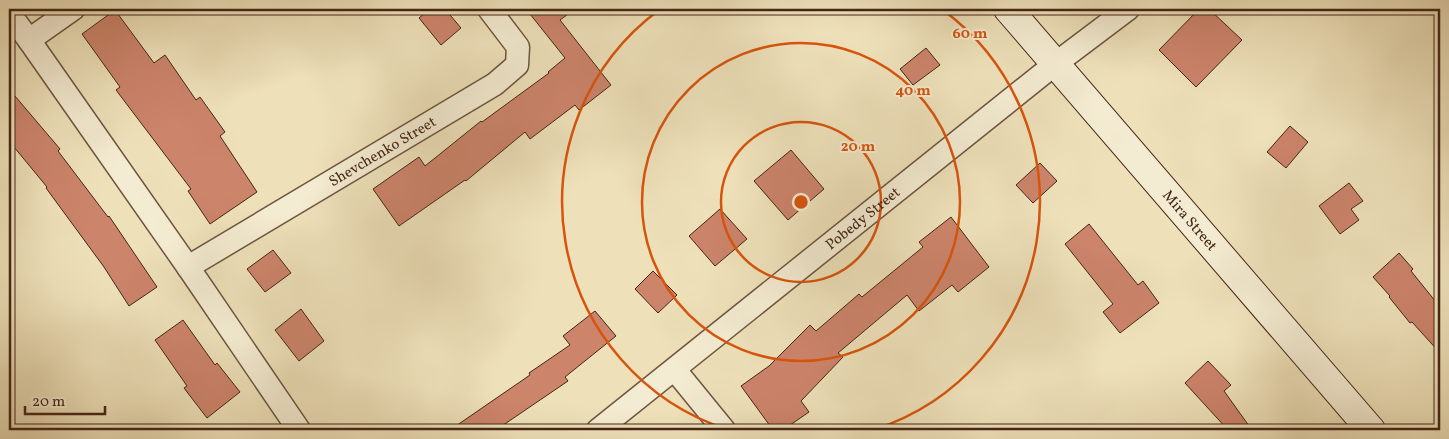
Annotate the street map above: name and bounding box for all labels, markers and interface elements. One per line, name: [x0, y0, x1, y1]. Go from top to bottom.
text: 60 m: [953, 24, 988, 45]
text: 40 m: [895, 81, 931, 102]
street label: Shevchenko Street: [325, 112, 441, 193]
text: 20 m: [841, 137, 876, 158]
street label: Pobedy Street: [822, 183, 905, 256]
street label: Mira Street: [1157, 186, 1221, 256]
centre of rings: [792, 193, 810, 211]
scale bar: [25, 384, 105, 416]
text: 20 m: [32, 392, 65, 413]

